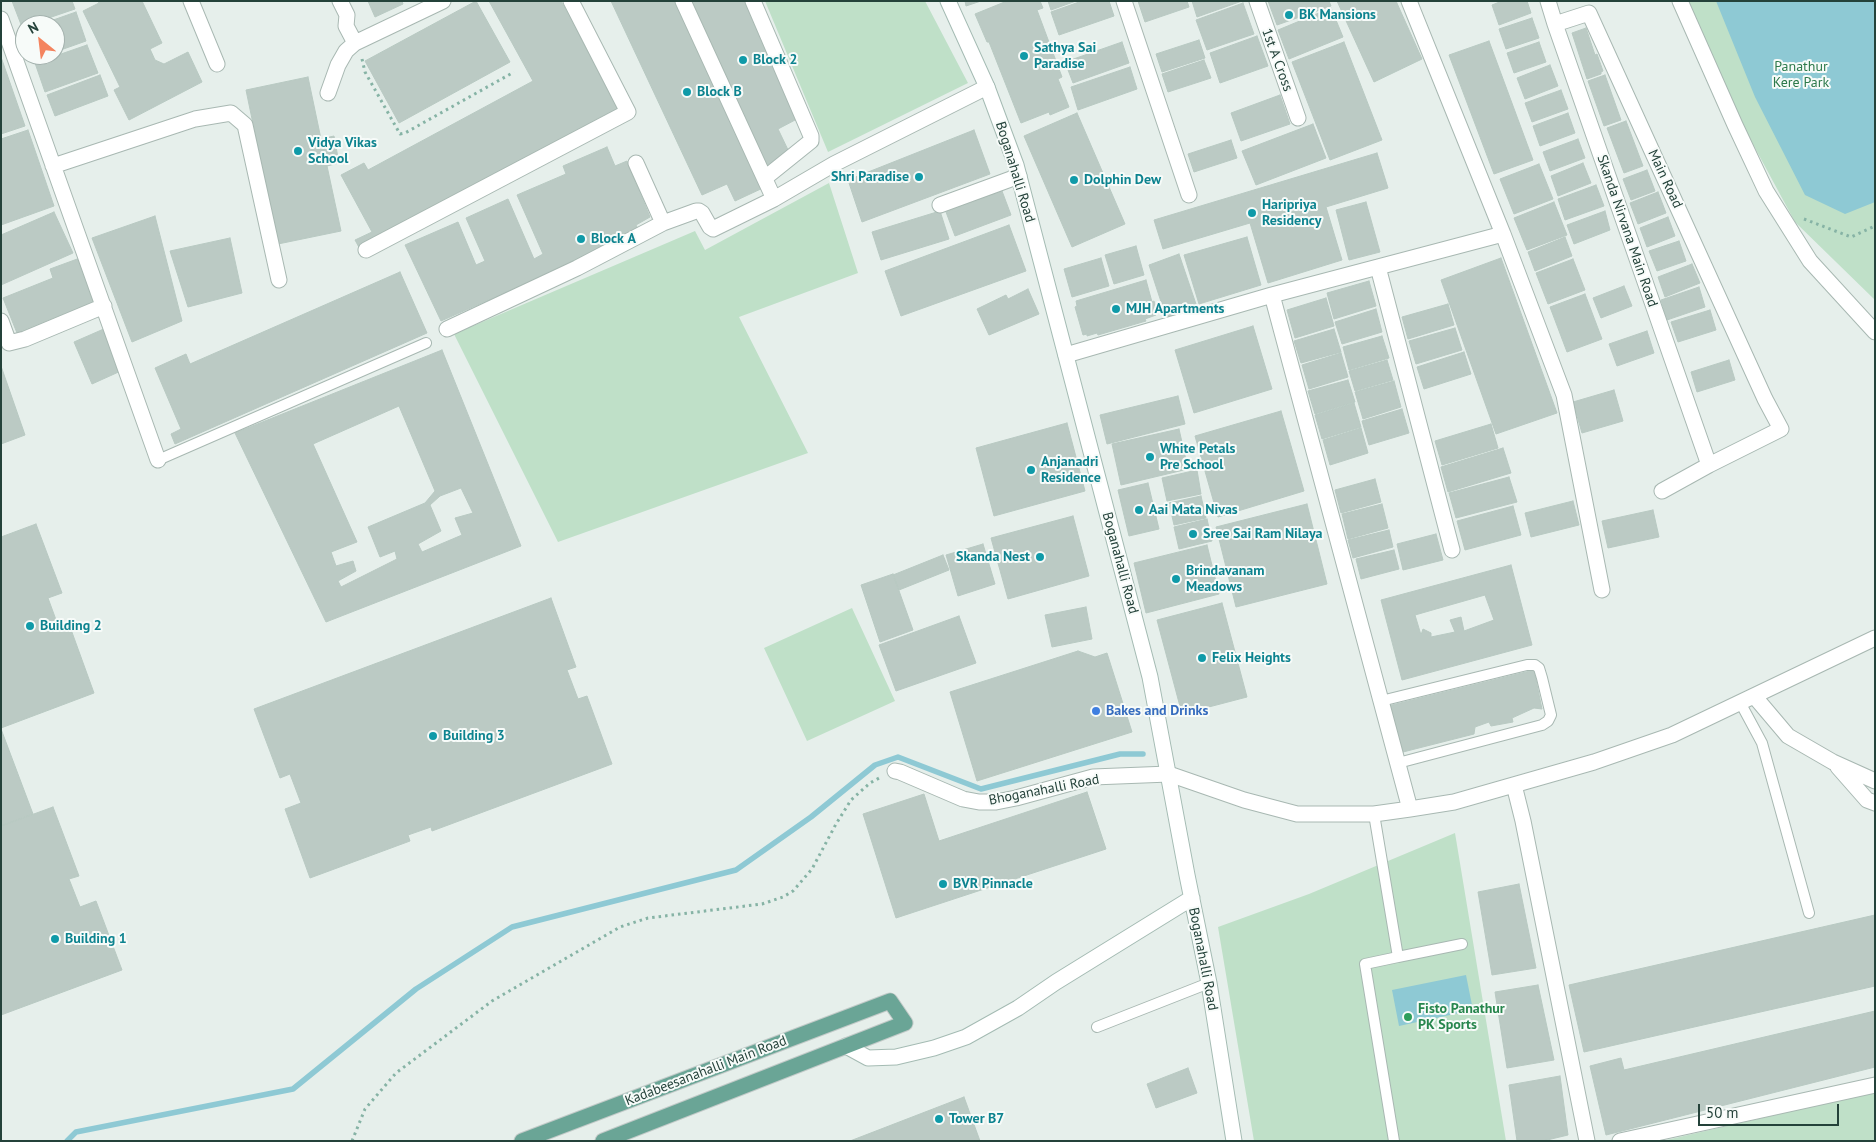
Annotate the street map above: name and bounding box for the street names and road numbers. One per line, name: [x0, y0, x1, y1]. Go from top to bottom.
street label: 1st A Cross: [1258, 26, 1296, 94]
street label: Boganahalli Road: [992, 120, 1038, 224]
street label: Main Road: [1644, 147, 1686, 211]
street label: Skanda Nirvana Main Road: [1593, 153, 1661, 309]
street label: Boganahalli Road: [1098, 510, 1142, 616]
street label: Bhoganahalli Road: [987, 771, 1101, 809]
street label: Boganahalli Road: [1185, 906, 1221, 1012]
street label: Kadabeesanahalli Main Road: [623, 1032, 789, 1110]

